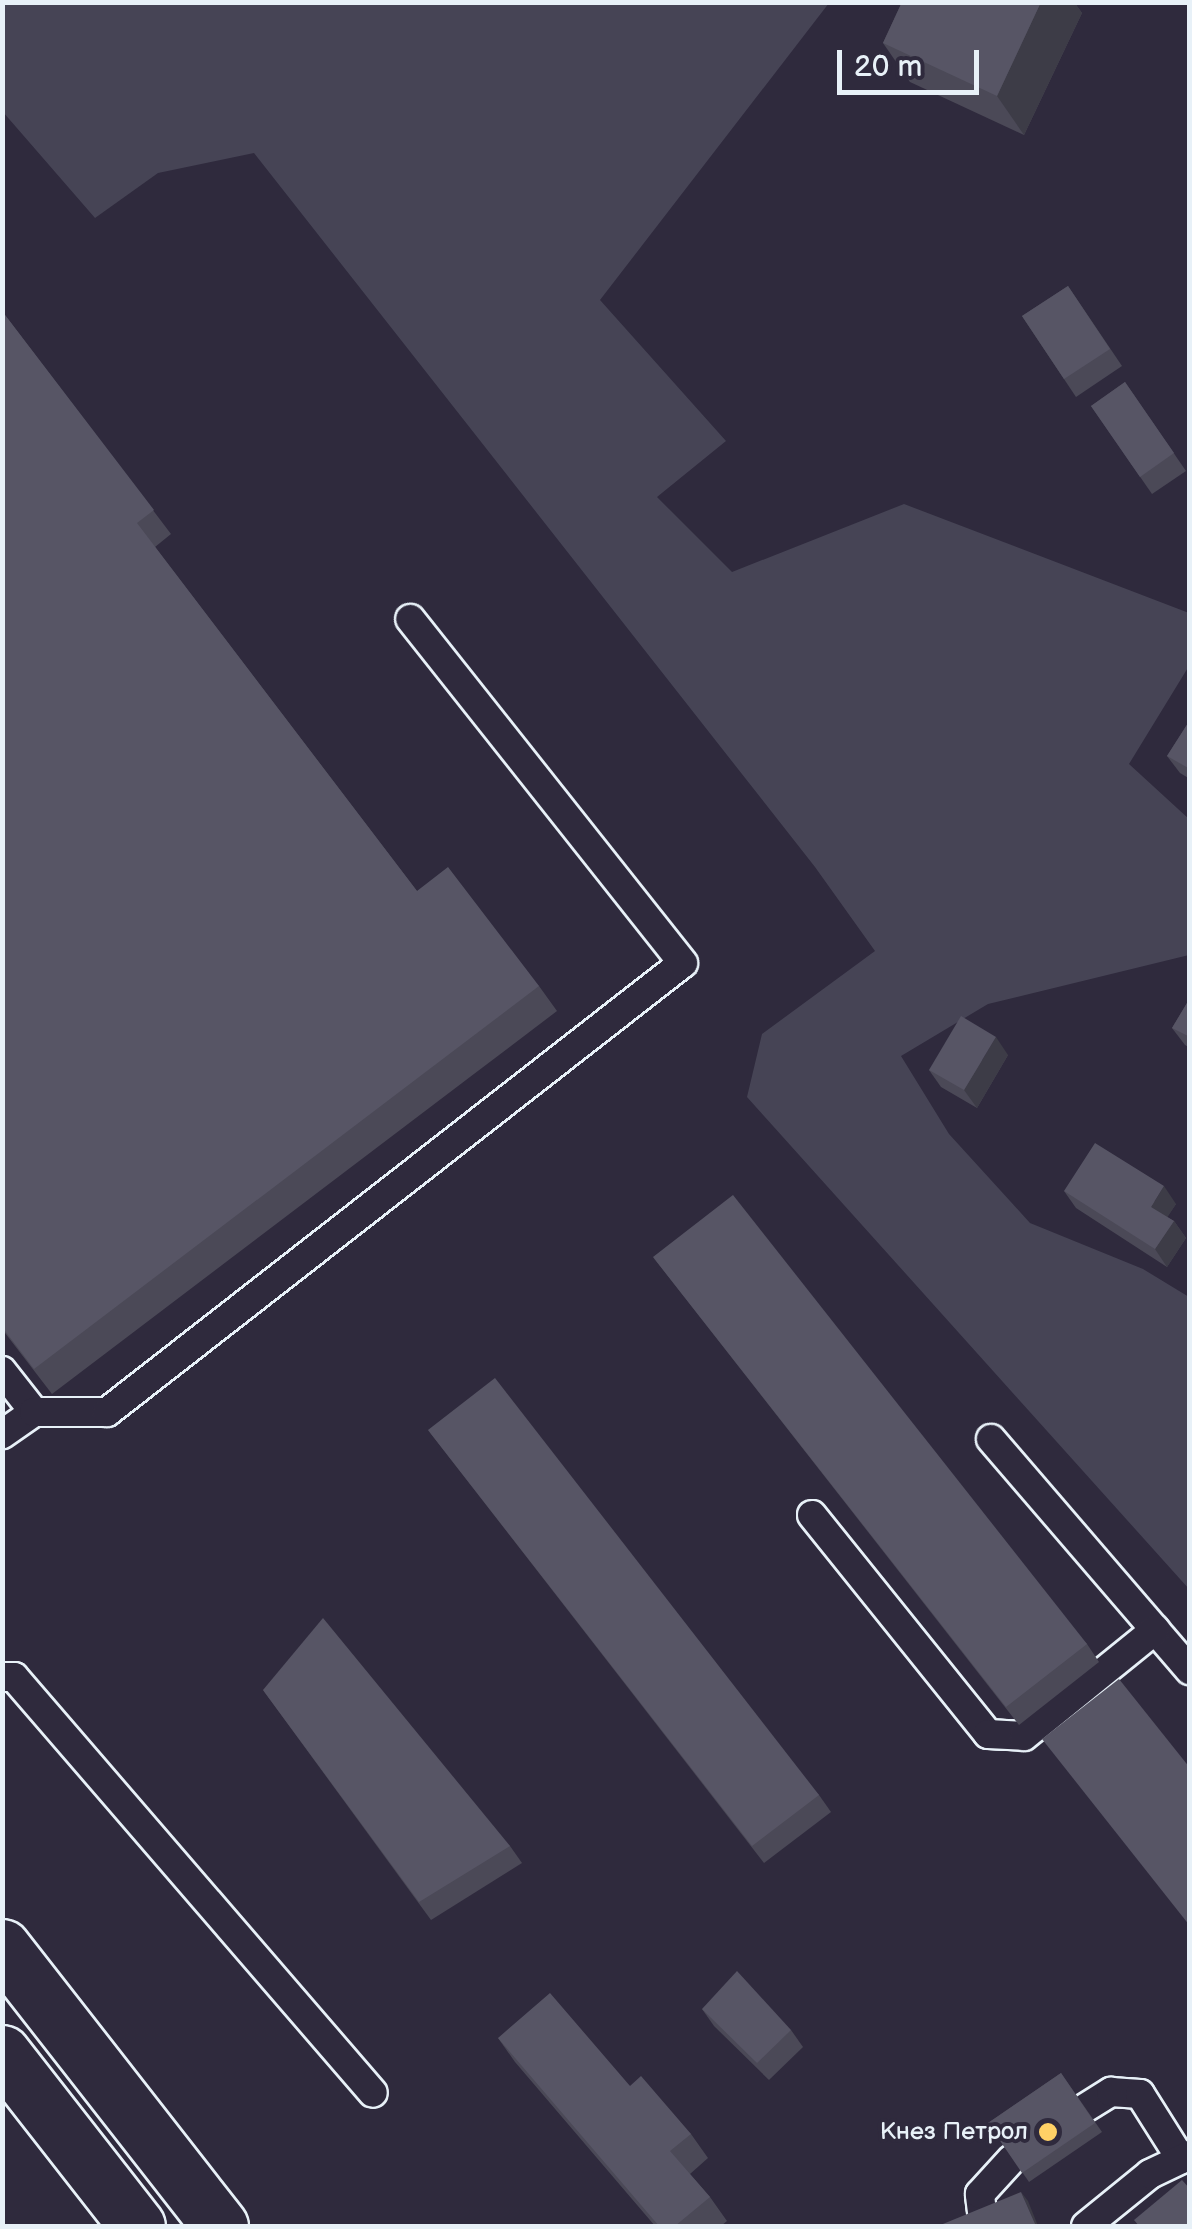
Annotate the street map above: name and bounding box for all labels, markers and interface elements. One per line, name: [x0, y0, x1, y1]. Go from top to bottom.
scale bar: [842, 30, 984, 92]
text: 20 m: [854, 49, 922, 85]
place label: Кнез Петрол: [880, 2117, 1028, 2147]
marker: Кнез Петрол: [1037, 2121, 1059, 2143]

